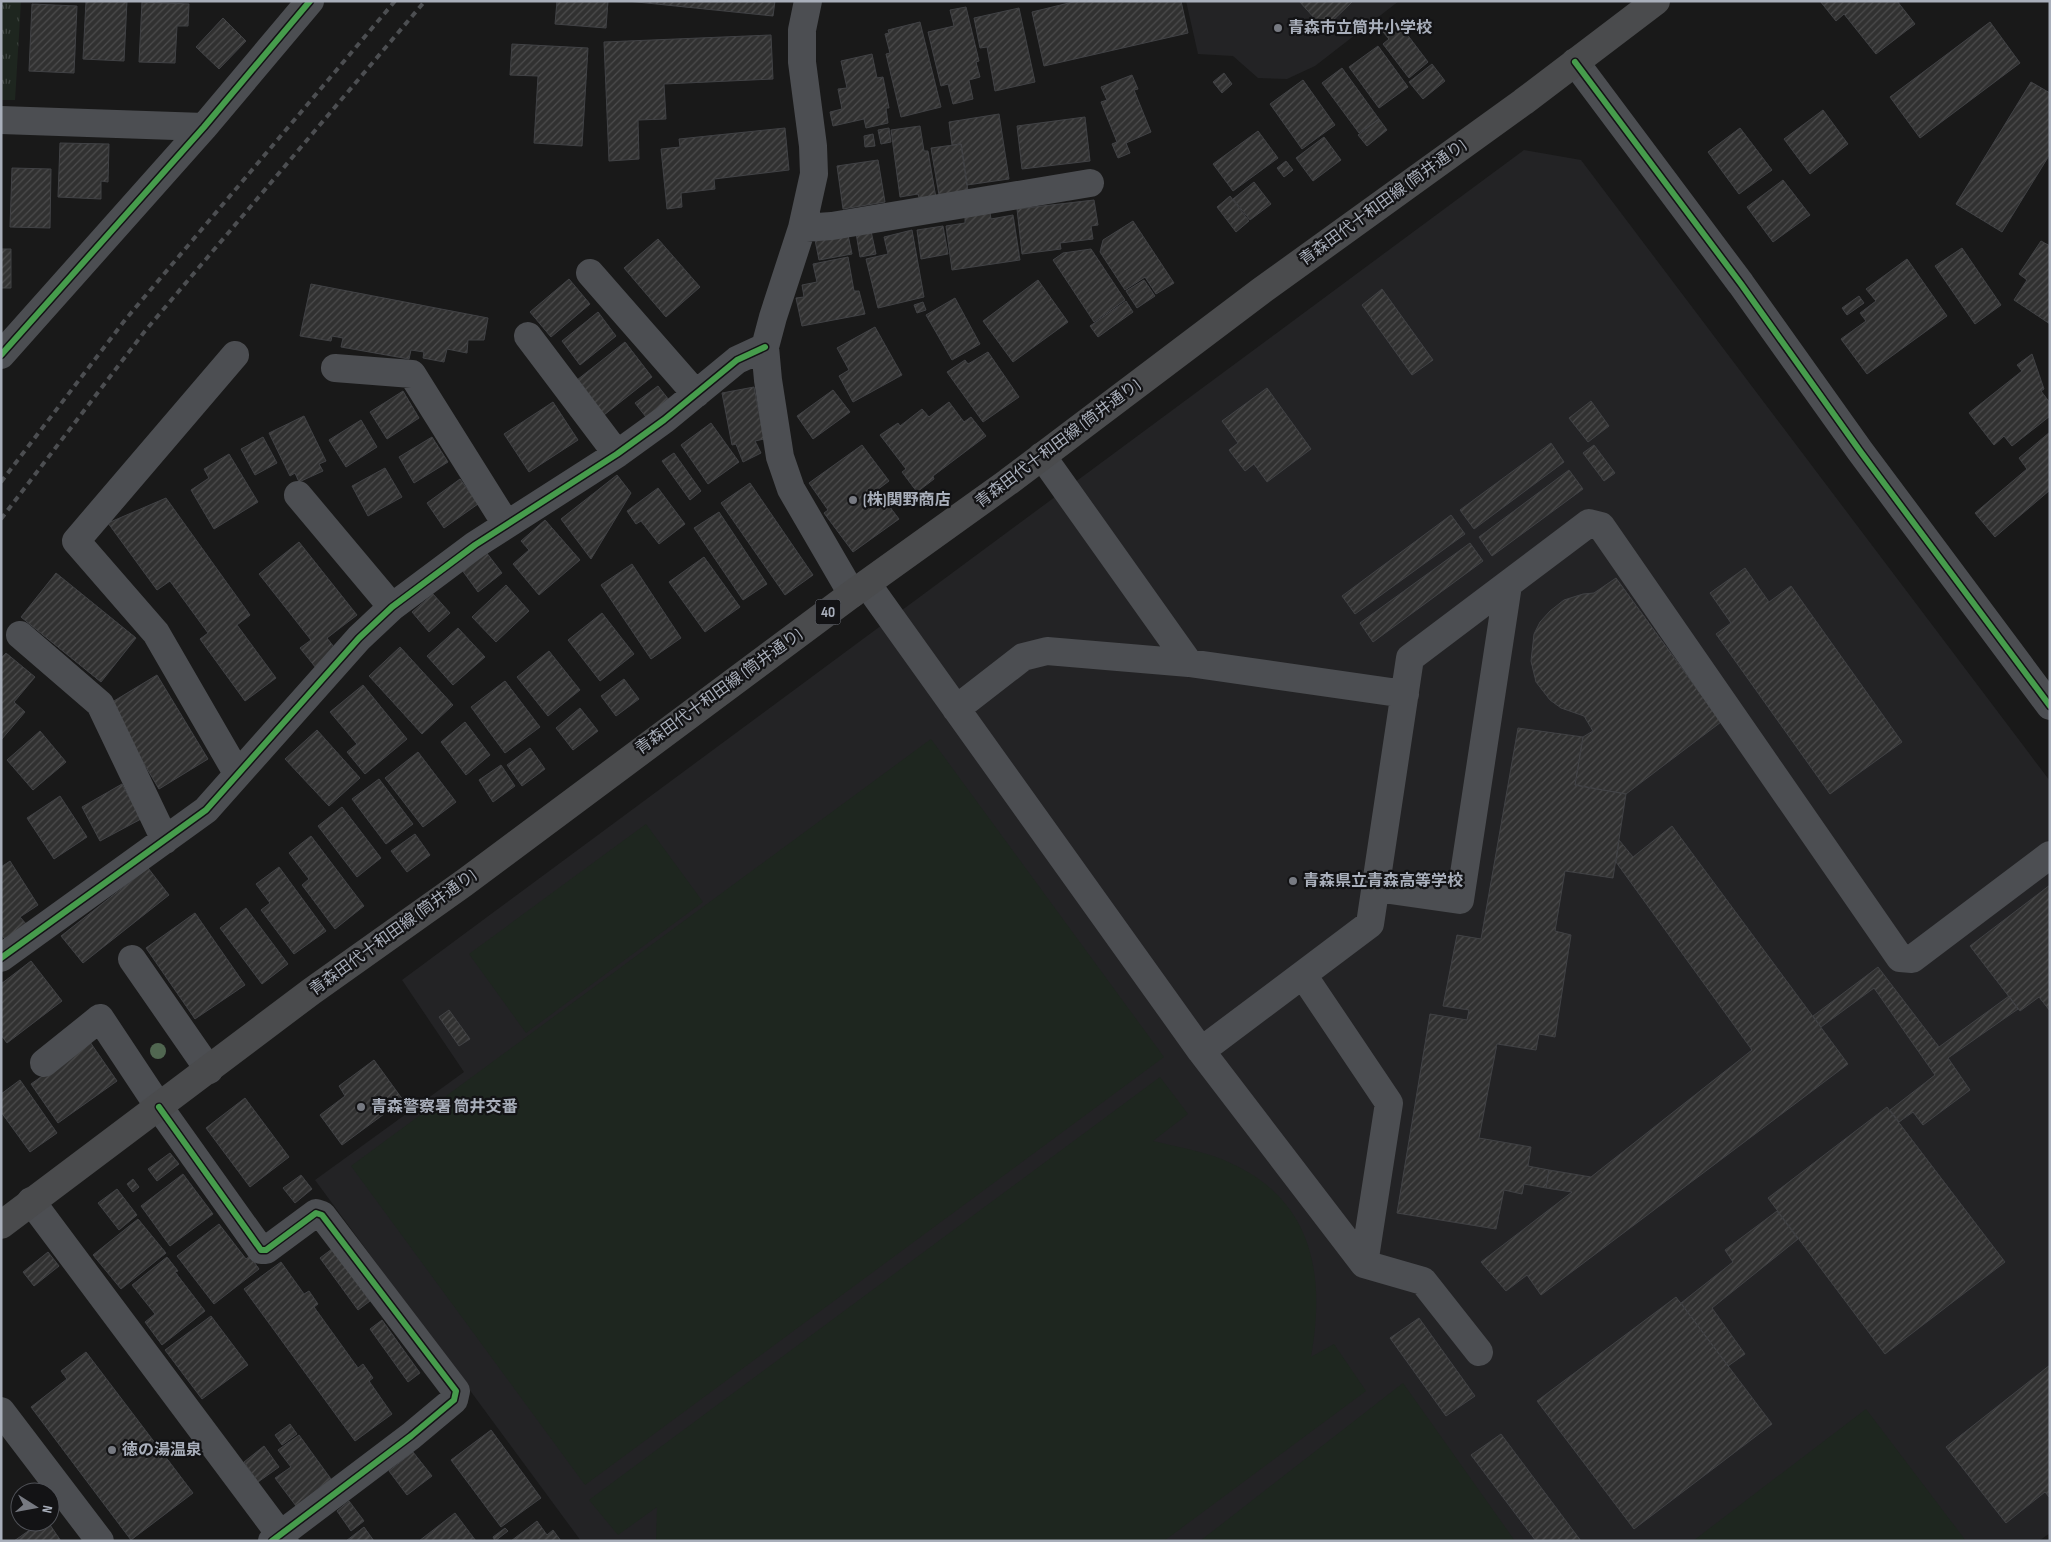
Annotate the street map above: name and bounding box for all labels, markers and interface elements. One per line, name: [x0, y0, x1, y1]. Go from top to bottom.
place label: 青森市立筒井小学校: [1288, 18, 1432, 38]
marker: 青森市立筒井小学校: [1272, 22, 1284, 34]
street label: 青森田代十和田線 (筒井通り): [1296, 136, 1470, 270]
street label: 青森田代十和田線 (筒井通り): [972, 376, 1144, 512]
place label: (株)関野商店: [863, 491, 950, 510]
marker: (株)関野商店: [847, 494, 859, 506]
road number: 40: [816, 600, 840, 624]
street label: 青森田代十和田線 (筒井通り): [632, 625, 806, 759]
street label: 青森田代十和田線 (筒井通り): [306, 866, 480, 1000]
place label: 青森県立青森高等学校: [1303, 872, 1463, 891]
marker: 青森県立青森高等学校: [1287, 875, 1299, 887]
place label: 青森警察署 筒井交番: [371, 1097, 518, 1117]
marker: 青森警察署 筒井交番: [355, 1101, 367, 1113]
place label: 徳の湯温泉: [122, 1441, 202, 1460]
marker: 徳の湯温泉: [106, 1444, 118, 1456]
north arrow: [10, 1482, 60, 1532]
text: N: [38, 1504, 56, 1515]

